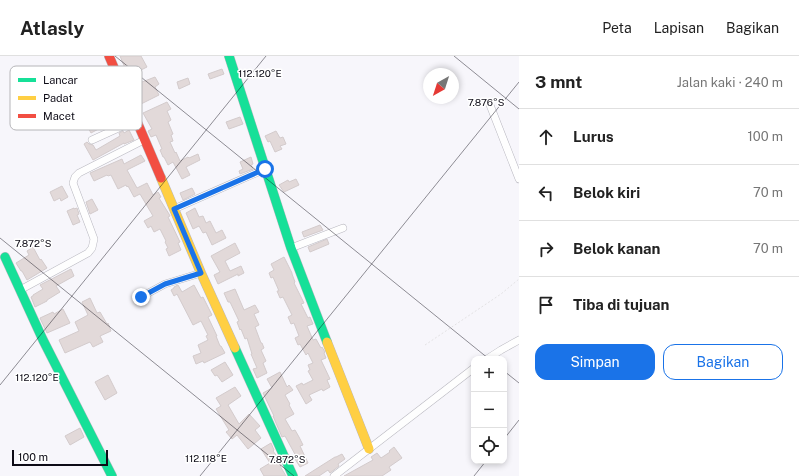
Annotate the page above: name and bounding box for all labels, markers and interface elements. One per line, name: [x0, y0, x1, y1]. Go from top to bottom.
text: Atlasly: [20, 17, 84, 39]
text: Peta: [602, 20, 632, 36]
text: Lapisan: [654, 20, 704, 36]
text: Bagikan: [726, 20, 779, 36]
legend: [10, 66, 142, 130]
text: 112.120°E: [238, 67, 282, 79]
north arrow: [423, 68, 459, 104]
text: 3 mnt: [535, 72, 582, 92]
text: Lancar: [43, 74, 78, 86]
text: Jalan kaki · 240 m: [677, 75, 783, 90]
text: Padat: [43, 92, 73, 104]
text: 7.876°S: [468, 96, 505, 108]
text: Macet: [43, 110, 75, 122]
icon: ahead: [535, 126, 557, 148]
text: Lurus: [573, 128, 614, 145]
text: 100 m: [747, 129, 783, 144]
route start: [256, 160, 274, 178]
icon: left: [535, 182, 557, 204]
text: Belok kiri: [573, 184, 640, 201]
text: 70 m: [753, 185, 783, 200]
text: 7.872°S: [15, 237, 52, 249]
icon: right: [535, 238, 557, 260]
text: Belok kanan: [573, 240, 660, 257]
text: 70 m: [753, 241, 783, 256]
route end: [132, 288, 150, 306]
icon: arrive: [535, 294, 557, 316]
text: Tiba di tujuan: [573, 296, 669, 313]
button: Simpan: [535, 344, 655, 380]
button: Bagikan: [663, 344, 783, 380]
map controls: [471, 356, 507, 464]
button: +: [471, 356, 507, 392]
text: 112.120°E: [15, 371, 59, 383]
button: −: [471, 392, 507, 428]
button: locate: [471, 428, 507, 464]
scale bar: [12, 448, 108, 467]
text: 100 m: [18, 451, 48, 463]
text: 112.118°E: [185, 452, 227, 464]
text: 7.872°S: [269, 453, 306, 465]

